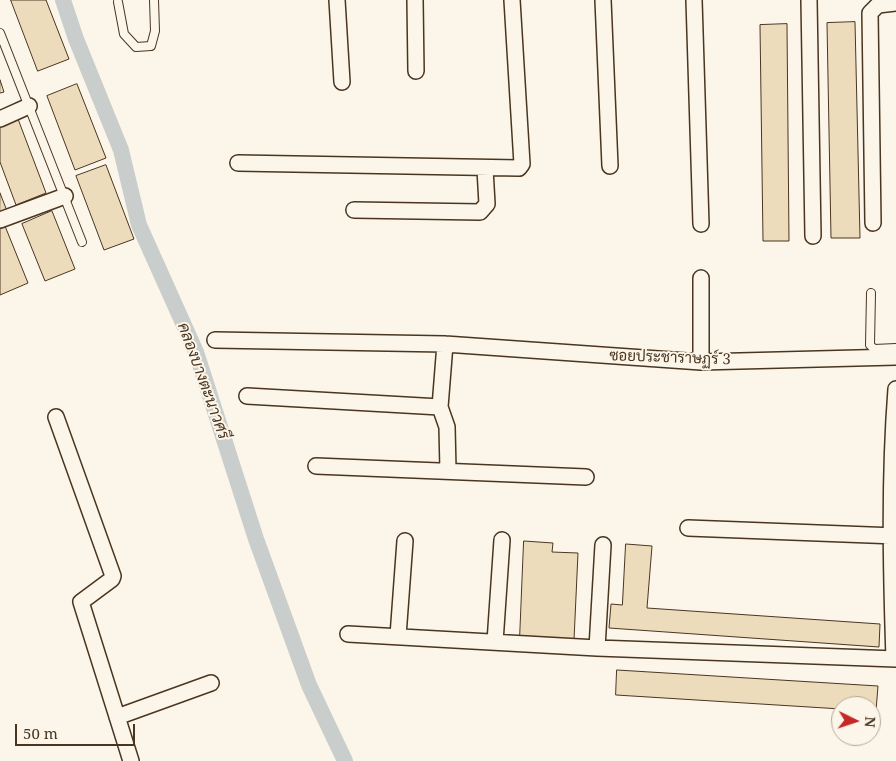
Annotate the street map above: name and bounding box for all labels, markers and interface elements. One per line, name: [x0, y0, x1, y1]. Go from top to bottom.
water label: คลองบางตะนาวศรี: [173, 320, 233, 442]
street label: ซอยประชาราษฏร์ 3: [609, 347, 731, 369]
north arrow: [831, 696, 881, 746]
scale bar: [18, 714, 138, 746]
text: N: [861, 716, 880, 728]
text: 50 m: [23, 723, 58, 743]

